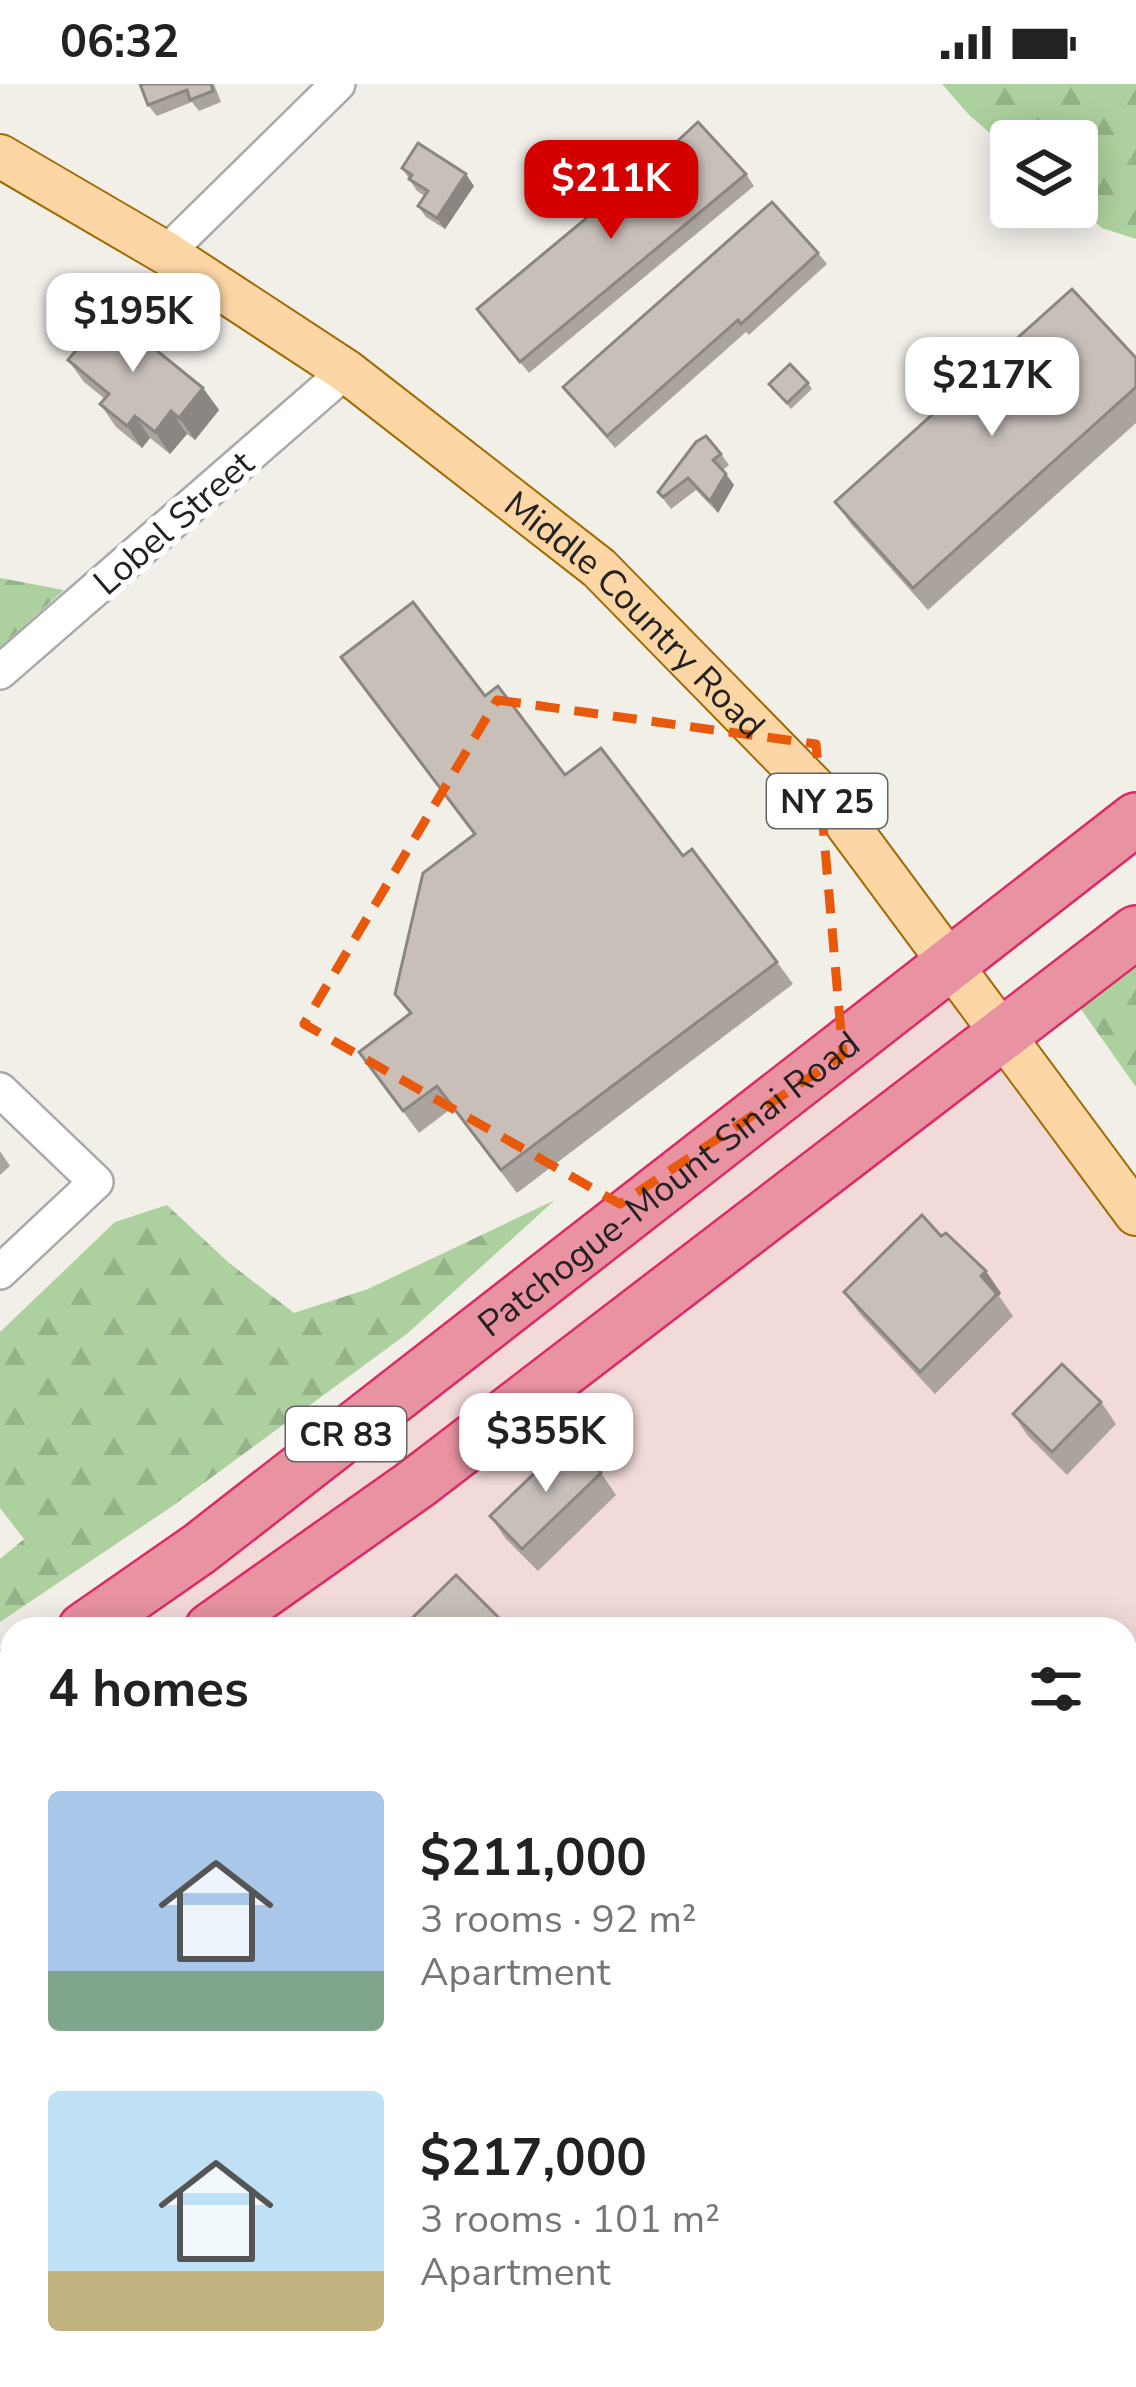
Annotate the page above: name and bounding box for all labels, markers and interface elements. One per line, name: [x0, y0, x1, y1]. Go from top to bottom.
text: 06:32: [60, 12, 179, 73]
map controls: [990, 120, 1098, 228]
button: layers: [990, 120, 1098, 228]
pin: $211K: [527, 140, 695, 242]
text: $211K: [551, 152, 671, 205]
pin: $195K: [49, 273, 217, 375]
text: $195K: [73, 285, 193, 338]
pin: $217K: [908, 337, 1076, 439]
text: $217K: [932, 349, 1052, 402]
street label: Lobel Street: [83, 440, 265, 606]
street label: Middle Country Road: [494, 480, 776, 750]
road number: NY 25: [767, 774, 887, 828]
street label: Patchogue-Mount Sinai Road: [468, 1020, 870, 1349]
pin: $355K: [462, 1393, 630, 1495]
text: $355K: [486, 1405, 606, 1458]
road number: CR 83: [286, 1407, 406, 1461]
text: 4 homes: [48, 1654, 249, 1724]
icon: filters: [1023, 1656, 1089, 1722]
text: $211,000: [420, 1823, 647, 1893]
icon: home: [144, 1839, 288, 1983]
text: 3 rooms · 92 m²: [420, 1893, 697, 1946]
text: Apartment: [420, 1946, 610, 1999]
text: $217,000: [420, 2123, 647, 2193]
icon: home: [144, 2139, 288, 2283]
text: 3 rooms · 101 m²: [420, 2193, 720, 2246]
text: Apartment: [420, 2246, 610, 2299]

